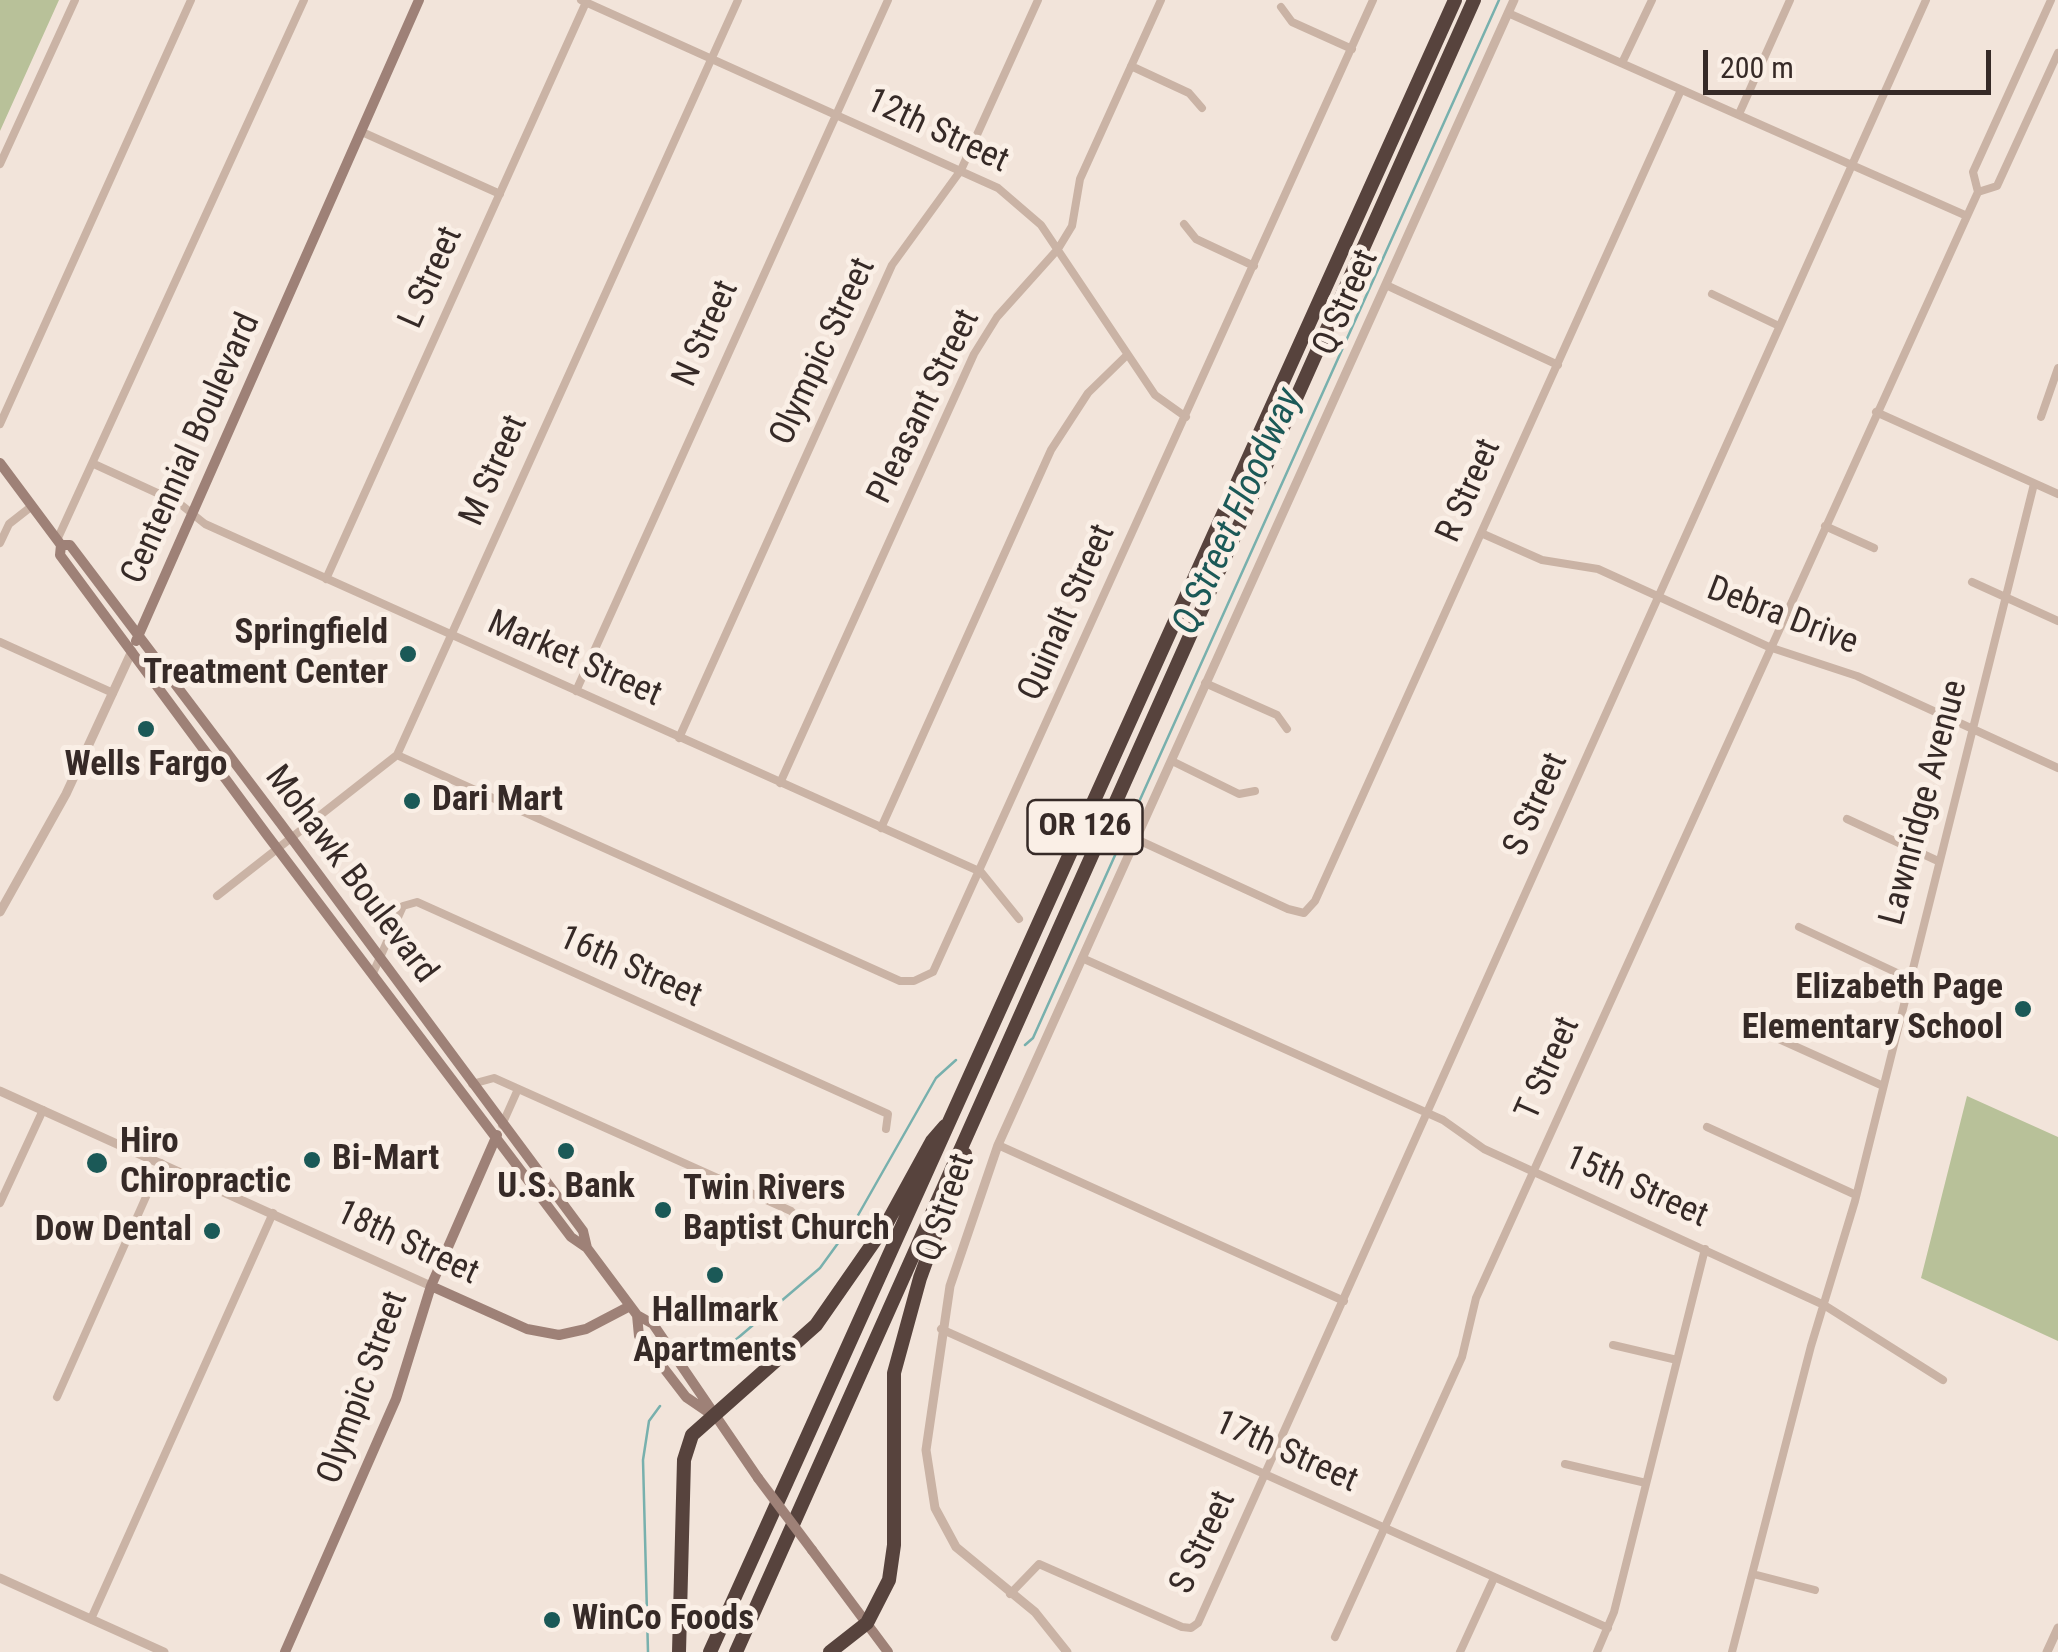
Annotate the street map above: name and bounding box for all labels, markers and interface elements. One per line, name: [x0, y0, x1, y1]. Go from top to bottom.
scale bar: [1708, 30, 1996, 92]
text: 200 m: [1720, 50, 1794, 85]
street label: 12th Street: [859, 81, 1015, 183]
street label: L Street: [391, 221, 473, 335]
street label: Q Street: [1305, 244, 1389, 362]
street label: Olympic Street: [762, 252, 886, 452]
street label: N Street: [665, 274, 749, 394]
street label: Pleasant Street: [860, 303, 990, 511]
street label: Centennial Boulevard: [113, 307, 271, 591]
water label: Q Street Floodway: [1164, 382, 1314, 642]
street label: M Street: [452, 409, 538, 533]
street label: R Street: [1429, 433, 1511, 549]
street label: Quinalt Street: [1011, 519, 1125, 707]
street label: Debra Drive: [1701, 569, 1863, 665]
street label: Market Street: [480, 603, 668, 717]
place label: Springfield Treatment Center: [143, 613, 388, 695]
marker: Springfield Treatment Center: [397, 643, 419, 665]
street label: Lawnridge Avenue: [1872, 676, 1978, 930]
marker: Wells Fargo: [135, 718, 157, 740]
place label: Wells Fargo: [65, 745, 227, 787]
street label: S Street: [1496, 747, 1578, 863]
street label: Mohawk Boulevard: [255, 758, 445, 992]
place label: Dari Mart: [432, 780, 563, 822]
marker: Dari Mart: [401, 790, 423, 812]
road number: OR 126: [1028, 800, 1142, 854]
street label: 16th Street: [552, 918, 708, 1018]
place label: Elizabeth Page Elementary School: [1742, 968, 2003, 1050]
marker: Elizabeth Page Elementary School: [2012, 998, 2034, 1020]
street label: T Street: [1508, 1011, 1590, 1127]
place label: Hiro Chiropractic: [120, 1122, 291, 1204]
street label: 15th Street: [1558, 1138, 1714, 1238]
place label: Bi-Mart: [332, 1139, 439, 1181]
marker: U.S. Bank: [555, 1140, 577, 1162]
marker: Bi-Mart: [301, 1149, 323, 1171]
street label: Q Street: [909, 1149, 985, 1267]
marker: Hiro Chiropractic: [84, 1150, 110, 1176]
place label: U.S. Bank: [497, 1167, 635, 1209]
place label: Twin Rivers Baptist Church: [683, 1169, 890, 1251]
street label: 18th Street: [329, 1193, 485, 1295]
marker: Twin Rivers Baptist Church: [652, 1199, 674, 1221]
place label: Dow Dental: [35, 1210, 192, 1252]
marker: Dow Dental: [201, 1220, 223, 1242]
marker: Hallmark Apartments: [704, 1264, 726, 1286]
street label: Olympic Street: [310, 1286, 418, 1490]
place label: Hallmark Apartments: [633, 1291, 797, 1373]
street label: 17th Street: [1208, 1403, 1364, 1503]
street label: S Street: [1162, 1485, 1246, 1601]
place label: WinCo Foods: [572, 1599, 754, 1641]
marker: WinCo Foods: [541, 1609, 563, 1631]

